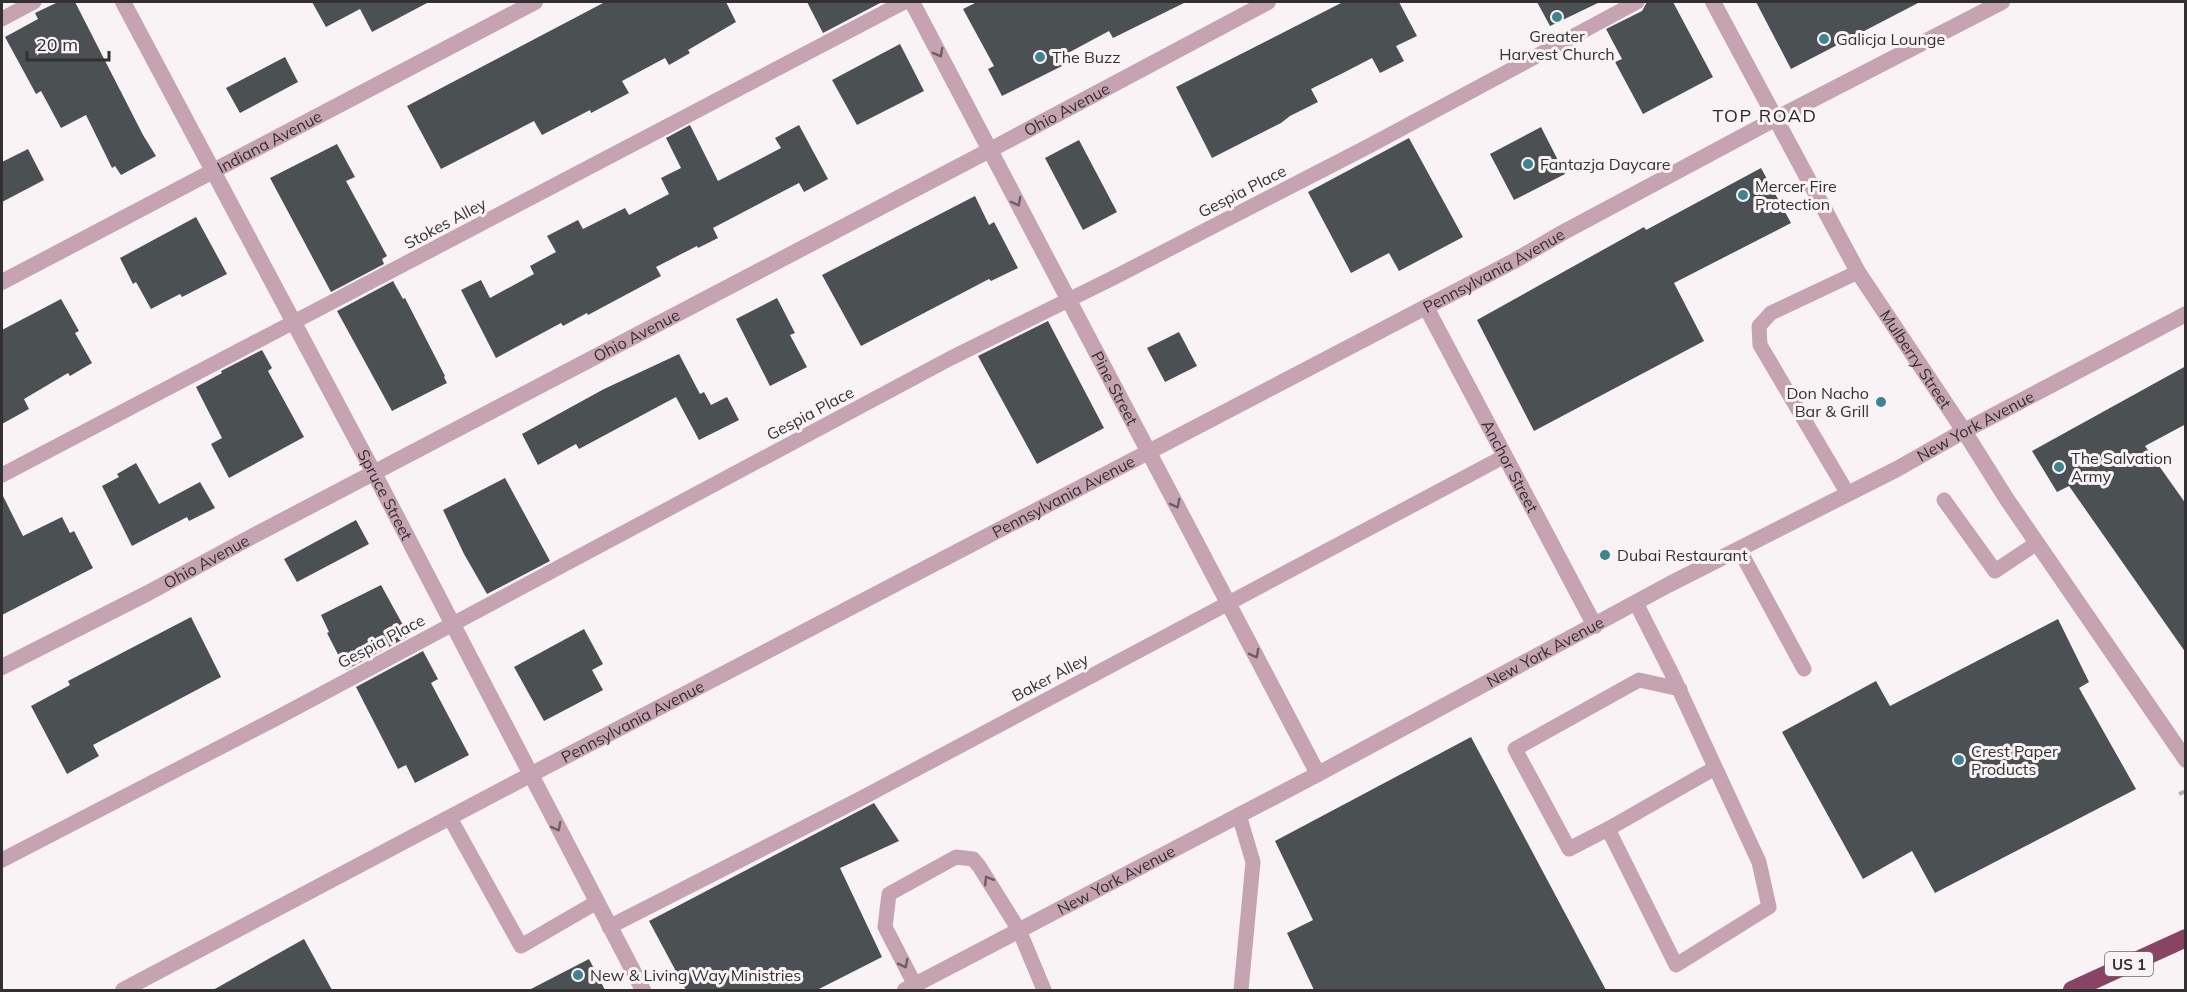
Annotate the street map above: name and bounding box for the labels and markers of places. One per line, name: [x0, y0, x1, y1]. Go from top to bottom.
marker: Greater Harvest Church: [1550, 10, 1564, 24]
place label: Greater Harvest Church: [1499, 26, 1615, 64]
place label: Galicja Lounge: [1836, 29, 1945, 49]
marker: Galicja Lounge: [1817, 32, 1831, 46]
place label: The Buzz: [1052, 47, 1121, 67]
marker: The Buzz: [1033, 50, 1047, 64]
place label: Fantazja Daycare: [1540, 154, 1670, 174]
marker: Fantazja Daycare: [1521, 157, 1535, 171]
place label: Mercer Fire Protection: [1755, 176, 1837, 214]
marker: Mercer Fire Protection: [1736, 188, 1750, 202]
place label: Don Nacho Bar & Grill: [1786, 383, 1869, 421]
marker: Don Nacho Bar & Grill: [1874, 395, 1888, 409]
place label: The Salvation Army: [2071, 448, 2172, 486]
marker: The Salvation Army: [2052, 460, 2066, 474]
place label: Dubai Restaurant: [1617, 545, 1748, 565]
marker: Dubai Restaurant: [1598, 548, 1612, 562]
place label: Crest Paper Products: [1971, 741, 2058, 779]
marker: Crest Paper Products: [1952, 753, 1966, 767]
place label: New & Living Way Ministries: [590, 965, 801, 985]
marker: New & Living Way Ministries: [571, 968, 585, 982]

